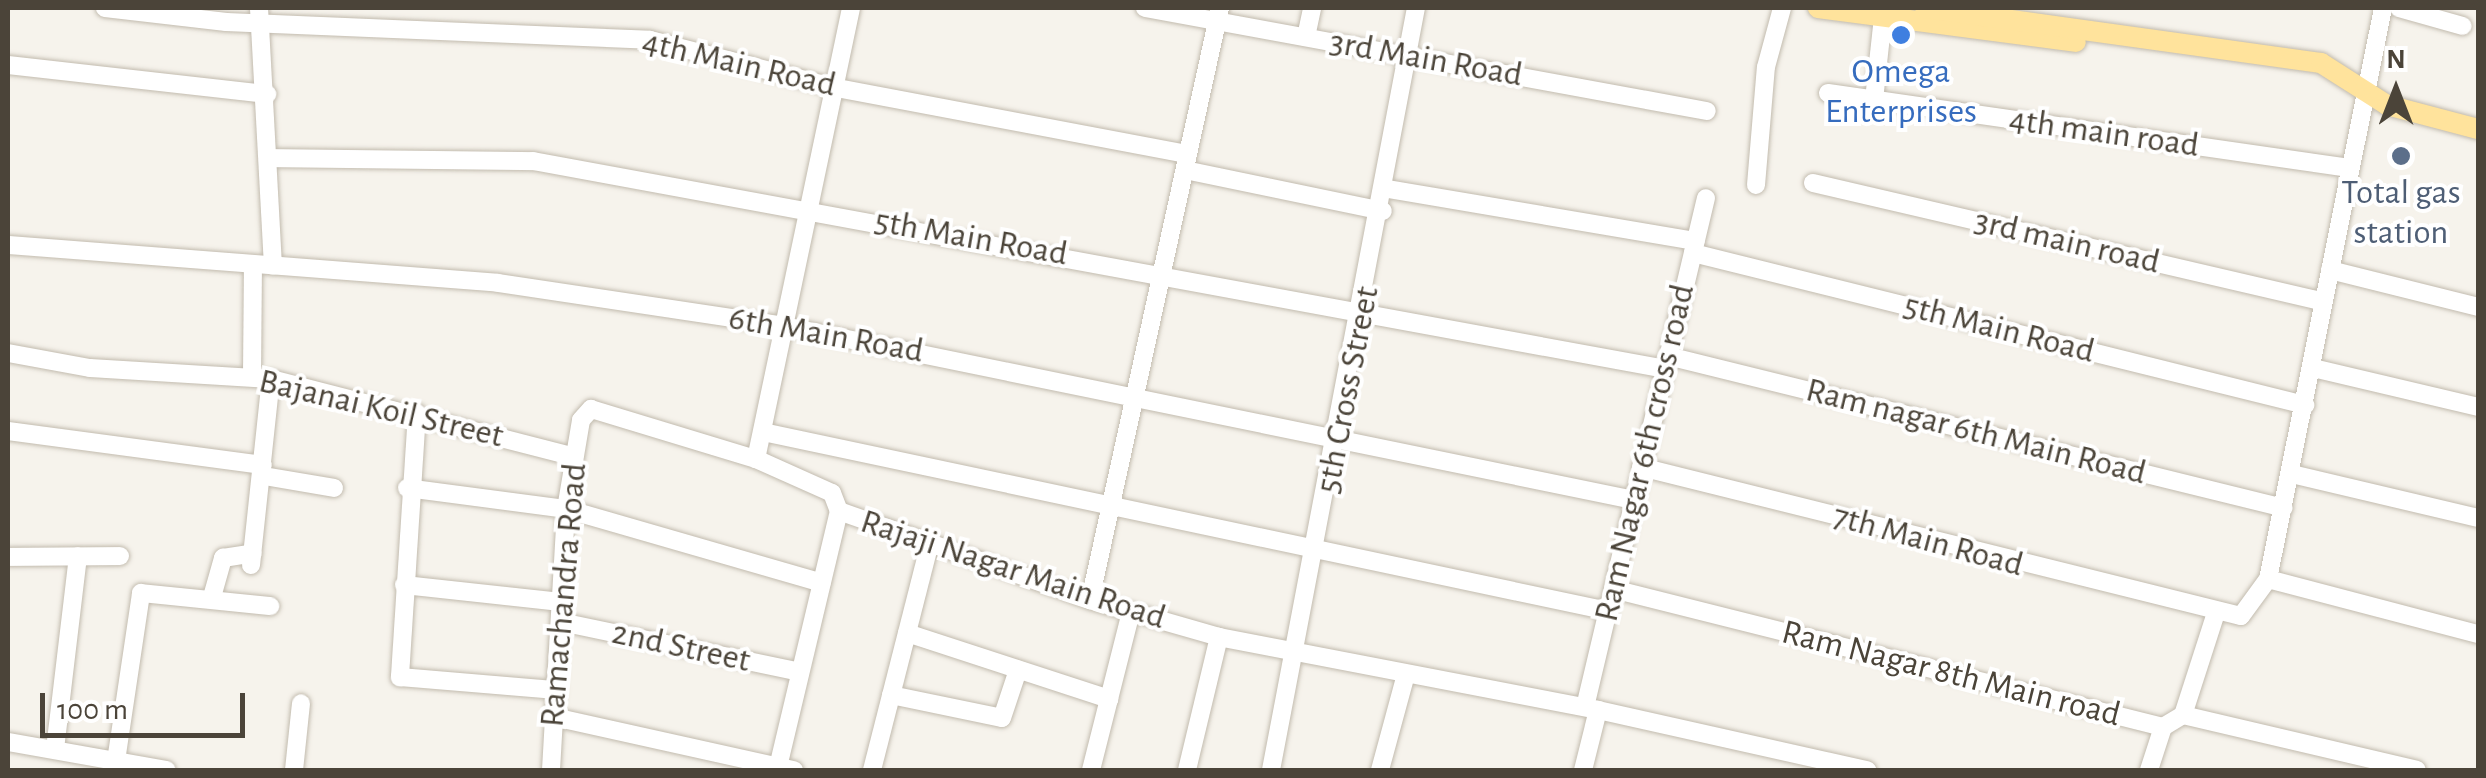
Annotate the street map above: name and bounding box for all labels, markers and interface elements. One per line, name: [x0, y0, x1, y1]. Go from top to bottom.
street label: 4th Main Road: [638, 21, 840, 107]
street label: 3rd Main Road: [1326, 21, 1526, 97]
marker: Omega Enterprises: [1890, 24, 1912, 46]
north arrow: [2346, 40, 2446, 140]
text: N: [2386, 46, 2406, 74]
place label: Omega Enterprises: [1825, 51, 1977, 133]
street label: 4th main road: [2006, 99, 2202, 167]
marker: Total gas station: [2390, 145, 2412, 167]
place label: Total gas station: [2341, 172, 2461, 254]
street label: 5th Main Road: [871, 200, 1071, 276]
street label: 3rd main road: [1970, 200, 2164, 284]
street label: Ram Nagar 6th cross road: [1586, 280, 1704, 626]
street label: 5th Cross Street: [1307, 283, 1389, 497]
street label: 5th Main Road: [1899, 285, 2099, 373]
street label: 6th Main Road: [725, 297, 927, 373]
street label: Bajanai Koil Street: [255, 360, 507, 458]
street label: Ram nagar 6th Main Road: [1802, 369, 2150, 495]
street label: Ramachandra Road: [532, 461, 596, 729]
street label: 7th Main Road: [1828, 495, 2028, 587]
street label: Rajaji Nagar Main Road: [855, 501, 1171, 639]
street label: 2nd Street: [608, 612, 754, 682]
street label: Ram Nagar 8th Main road: [1777, 612, 2125, 736]
scale bar: [45, 673, 250, 735]
text: 100 m: [57, 695, 128, 725]

